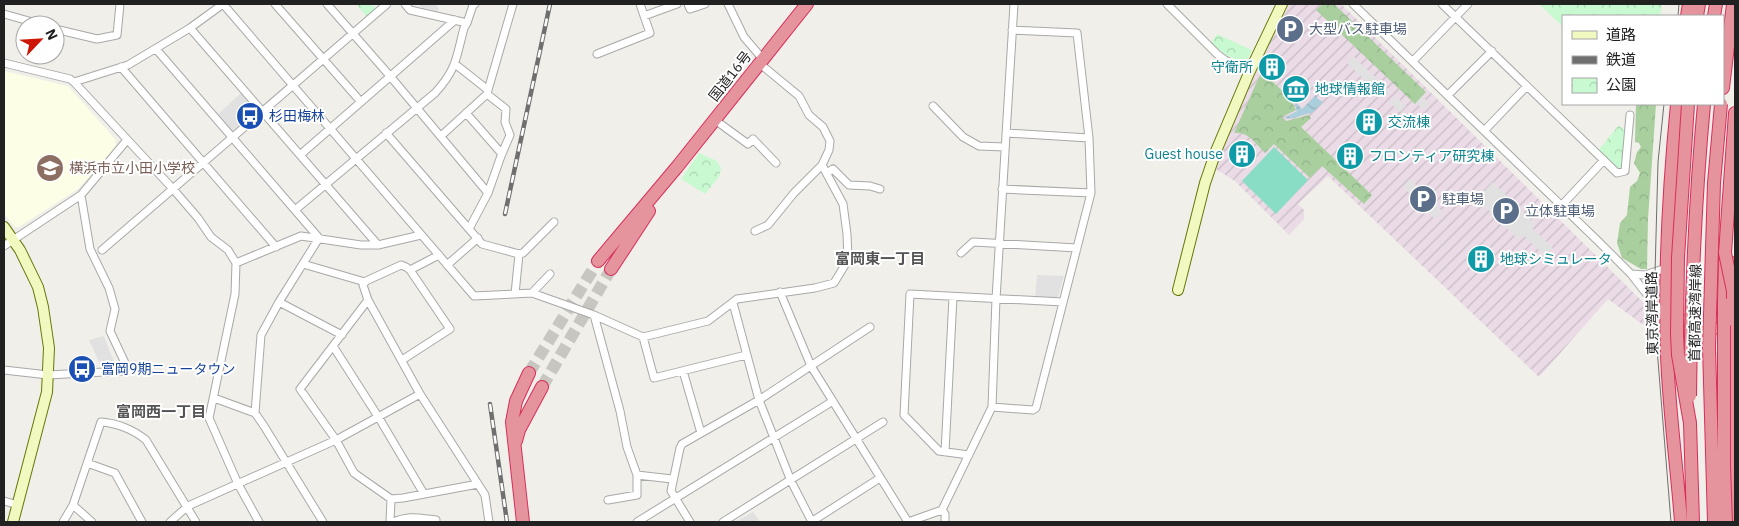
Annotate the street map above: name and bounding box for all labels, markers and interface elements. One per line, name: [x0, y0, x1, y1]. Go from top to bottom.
parking icon: 大型バス駐車場: [1275, 14, 1305, 44]
north arrow: [15, 15, 65, 65]
legend: [1562, 15, 1724, 105]
place label: 大型バス駐車場: [1309, 20, 1407, 38]
text: 道路: [1606, 25, 1636, 44]
text: N: [41, 26, 62, 43]
street label: 国道16号: [705, 47, 755, 105]
text: 鉄道: [1606, 50, 1636, 69]
building icon: 守衛所: [1257, 52, 1287, 82]
place label: 守衛所: [1211, 58, 1253, 76]
museum icon: 地球情報館: [1281, 74, 1311, 104]
text: 公園: [1606, 75, 1636, 94]
place label: 地球情報館: [1315, 80, 1385, 98]
bus stop icon: 杉田梅林: [235, 101, 265, 131]
place label: 杉田梅林: [269, 107, 325, 125]
building icon: 交流棟: [1354, 107, 1384, 137]
place label: 交流棟: [1388, 113, 1430, 131]
building icon: Guest house: [1227, 139, 1257, 169]
building icon: フロンティア研究棟: [1335, 141, 1365, 171]
place label: Guest house: [1144, 145, 1223, 163]
place label: フロンティア研究棟: [1369, 147, 1494, 165]
school or university icon: 横浜市立小田小学校: [35, 153, 65, 183]
place label: 横浜市立小田小学校: [69, 159, 195, 177]
parking icon: 駐車場: [1408, 184, 1438, 214]
place label: 駐車場: [1442, 190, 1484, 208]
parking icon: 立体駐車場: [1491, 196, 1521, 226]
place label: 立体駐車場: [1525, 202, 1595, 220]
building icon: 地球シミュレータ: [1466, 244, 1496, 274]
district label: 富岡東一丁目: [835, 249, 925, 268]
place label: 地球シミュレータ: [1500, 250, 1612, 268]
street label: 首都高速湾岸線: [1685, 264, 1705, 362]
street label: 東京湾岸道路: [1642, 271, 1662, 355]
bus stop icon: 富岡9期ニュータウン: [67, 354, 97, 384]
place label: 富岡9期ニュータウン: [101, 360, 235, 378]
district label: 富岡西一丁目: [116, 402, 206, 421]

